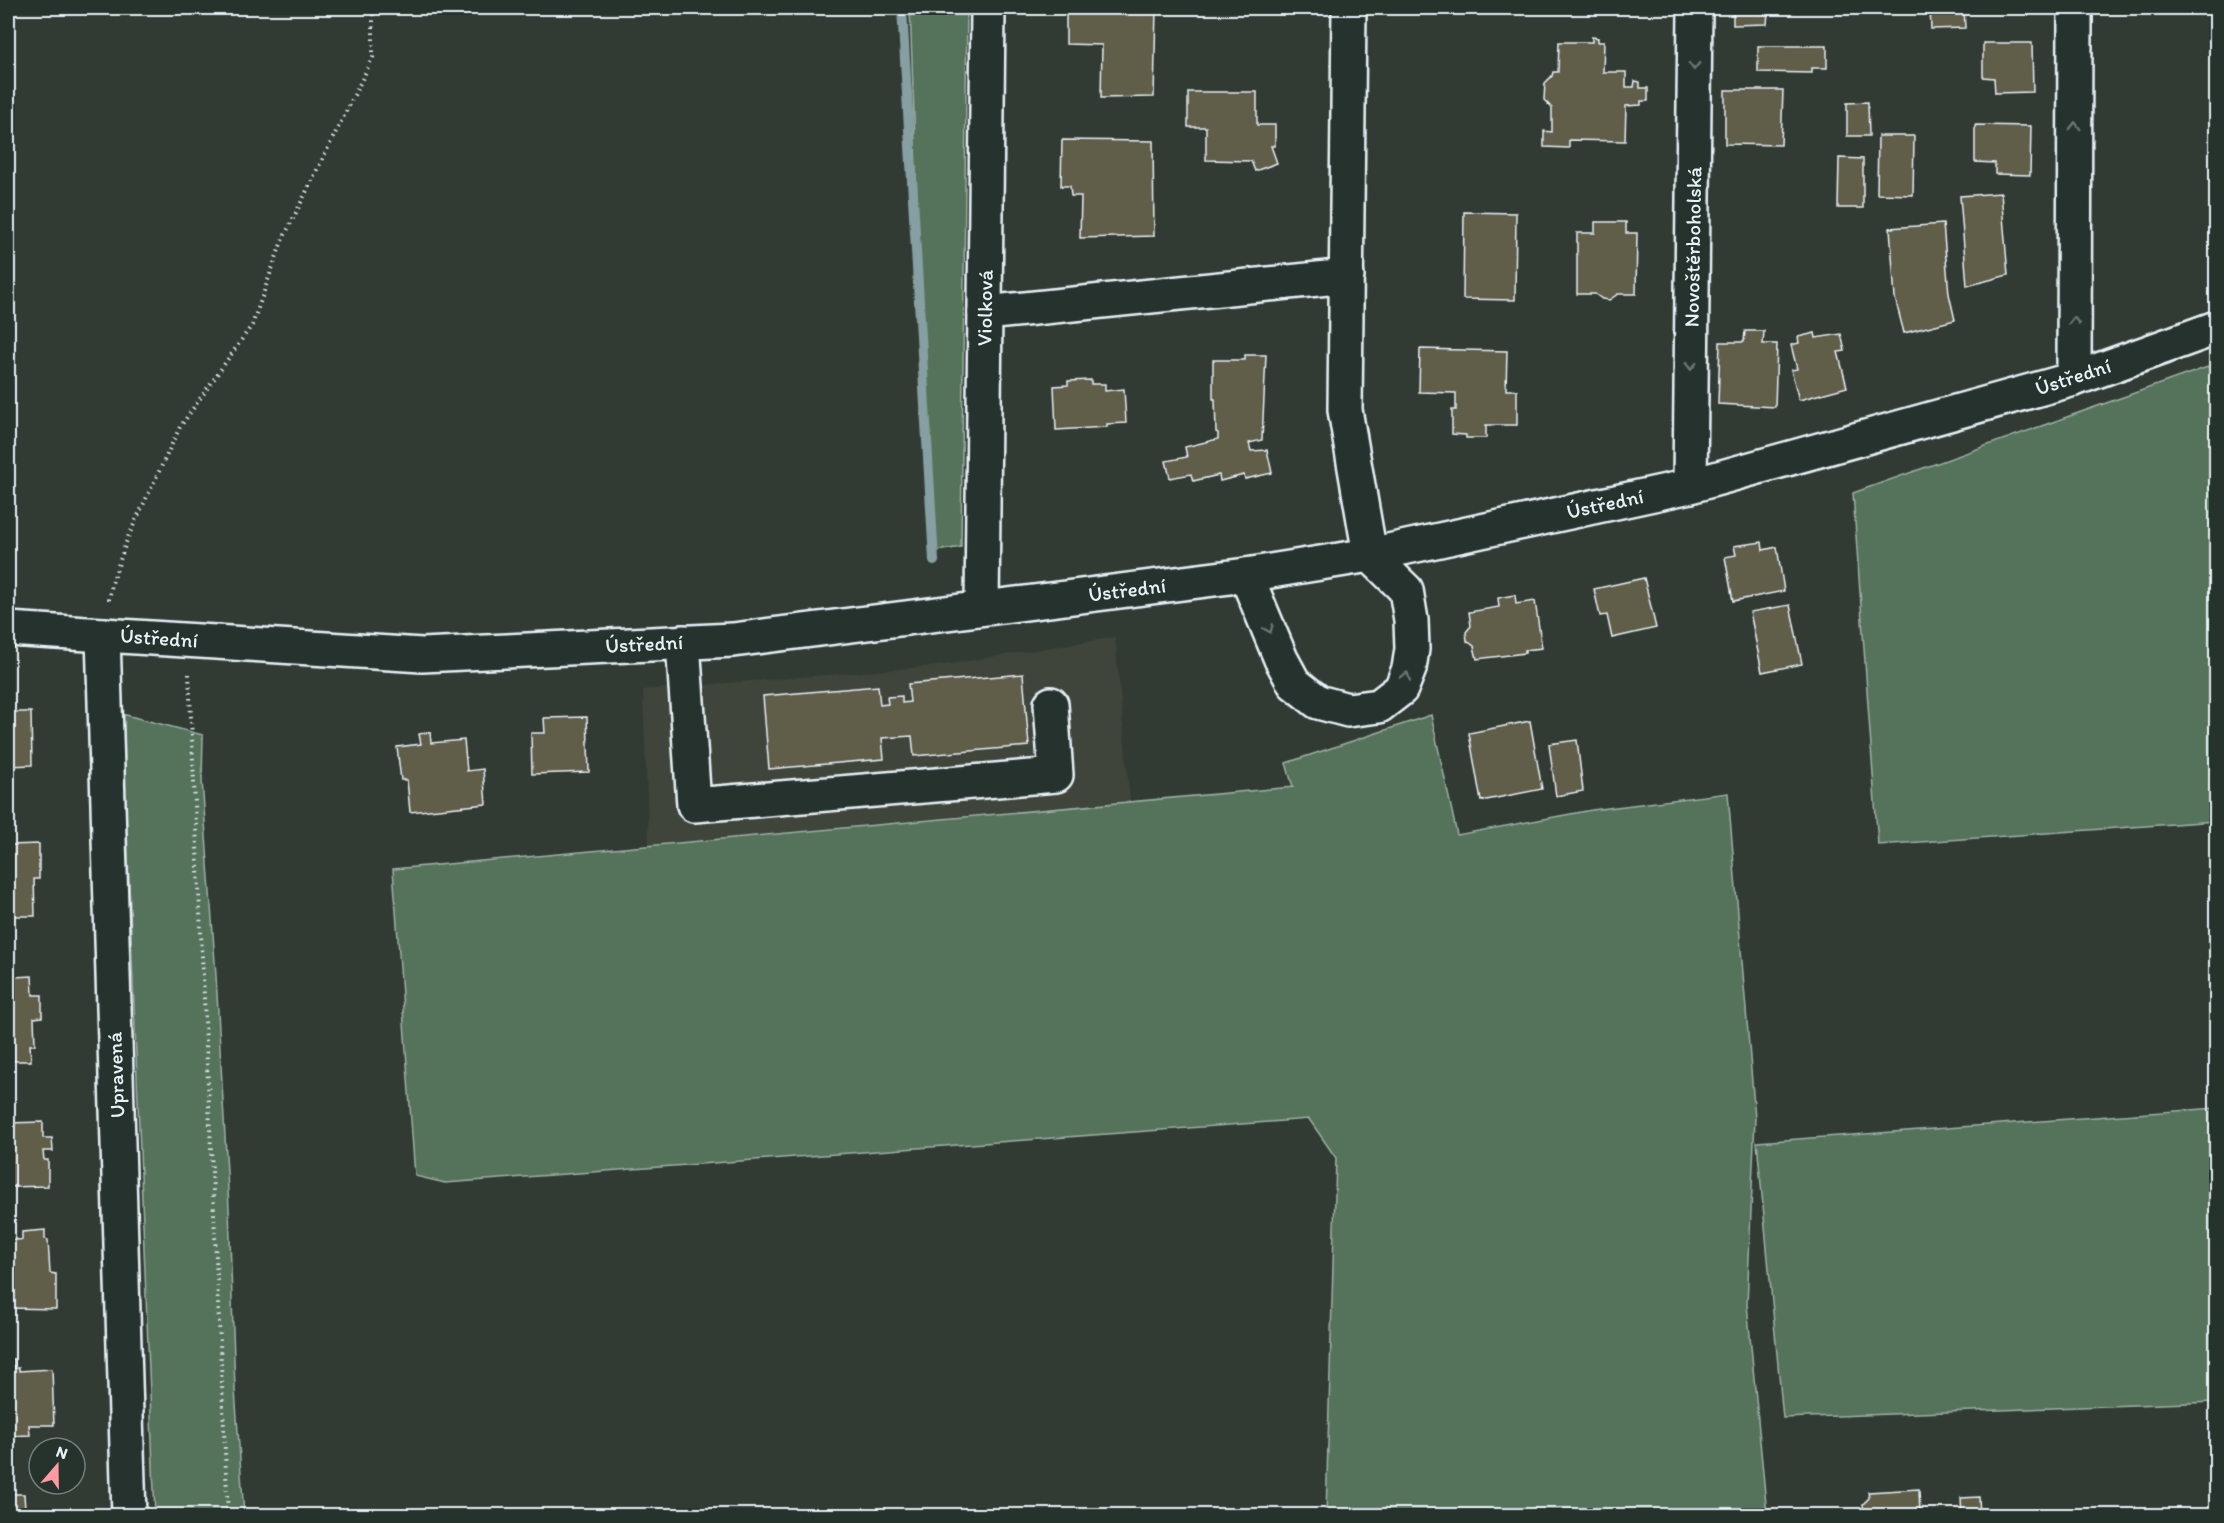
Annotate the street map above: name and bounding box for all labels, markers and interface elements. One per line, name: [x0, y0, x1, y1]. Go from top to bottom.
one-way arrow: [1688, 61, 1700, 70]
one-way arrow: [2069, 121, 2081, 130]
street label: Novoštěrboholská: [1679, 166, 1706, 328]
street label: Violková: [971, 270, 998, 346]
one-way arrow: [2068, 316, 2080, 325]
street label: Ústřední: [2032, 352, 2114, 400]
one-way arrow: [1685, 361, 1698, 370]
street label: Ústřední: [1564, 483, 1646, 524]
street label: Ústřední: [1087, 572, 1168, 607]
street label: Ústřední: [119, 622, 199, 653]
one-way arrow: [1262, 623, 1274, 634]
street label: Ústřední: [604, 629, 684, 658]
one-way arrow: [1399, 671, 1412, 681]
street label: Upravená: [101, 1031, 130, 1119]
north arrow: [27, 1436, 87, 1496]
text: N: [54, 1442, 70, 1463]

